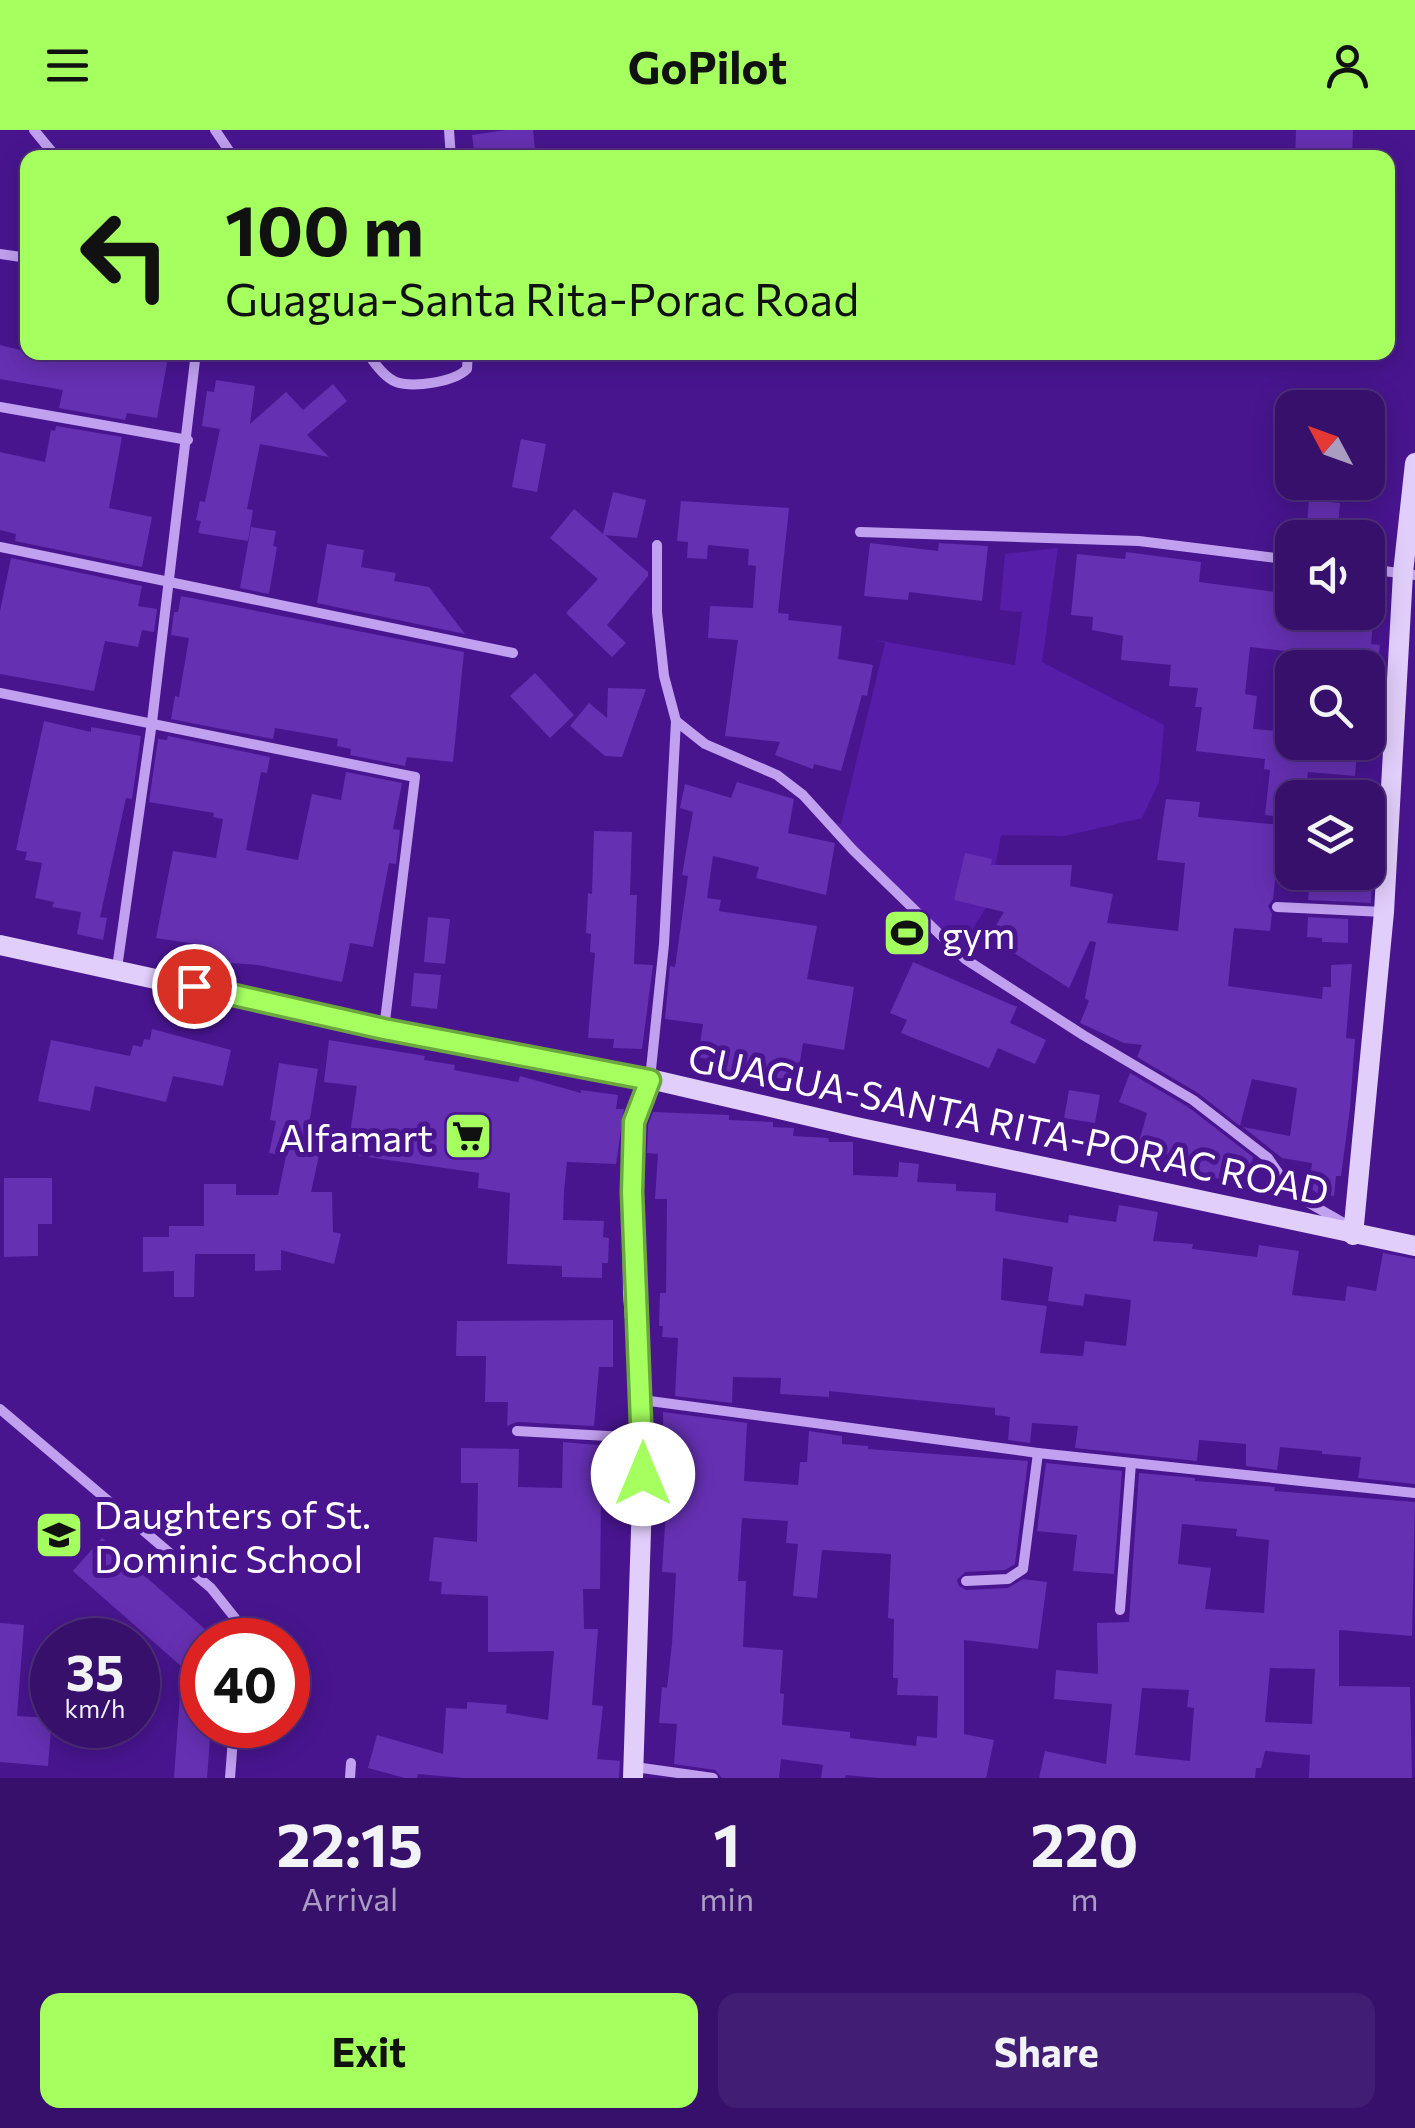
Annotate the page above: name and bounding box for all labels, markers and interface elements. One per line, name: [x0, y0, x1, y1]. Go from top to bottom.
icon: menu: [40, 38, 95, 93]
text: GoPilot: [628, 38, 787, 93]
icon: person: [1320, 38, 1375, 93]
text: 100 m: [225, 185, 424, 270]
icon: left: [60, 190, 190, 320]
text: Guagua-Santa Rita-Porac Road: [225, 270, 859, 325]
north arrow: [1275, 390, 1385, 500]
map controls: [1275, 390, 1385, 890]
button: sound: [1275, 520, 1385, 630]
button: search: [1275, 650, 1385, 760]
button: layers: [1275, 780, 1385, 890]
sports icon: gym: [881, 907, 933, 959]
place label: gym: [942, 910, 1015, 957]
pin: [152, 944, 237, 1029]
icon: arrive: [167, 959, 222, 1014]
street label: GUAGUA-SANTA RITA-PORAC ROAD: [684, 1032, 1334, 1214]
supermarket icon: Alfamart: [442, 1110, 494, 1162]
place label: Alfamart: [279, 1113, 433, 1160]
position arrow: [591, 1422, 695, 1526]
place label: Daughters of St. Dominic School: [94, 1490, 371, 1581]
school or university icon: Daughters of St. Dominic School: [33, 1509, 85, 1561]
speed limit sign: 40: [180, 1618, 310, 1748]
text: 35: [66, 1640, 124, 1701]
text: km/h: [65, 1693, 125, 1723]
text: 22:15: [277, 1806, 423, 1879]
text: 1: [713, 1806, 740, 1879]
text: 220: [1031, 1806, 1138, 1879]
text: Arrival: [301, 1878, 398, 1918]
text: min: [700, 1878, 754, 1918]
text: m: [1071, 1878, 1098, 1918]
button: Exit: [40, 1993, 698, 2108]
button: Share: [718, 1993, 1375, 2108]

